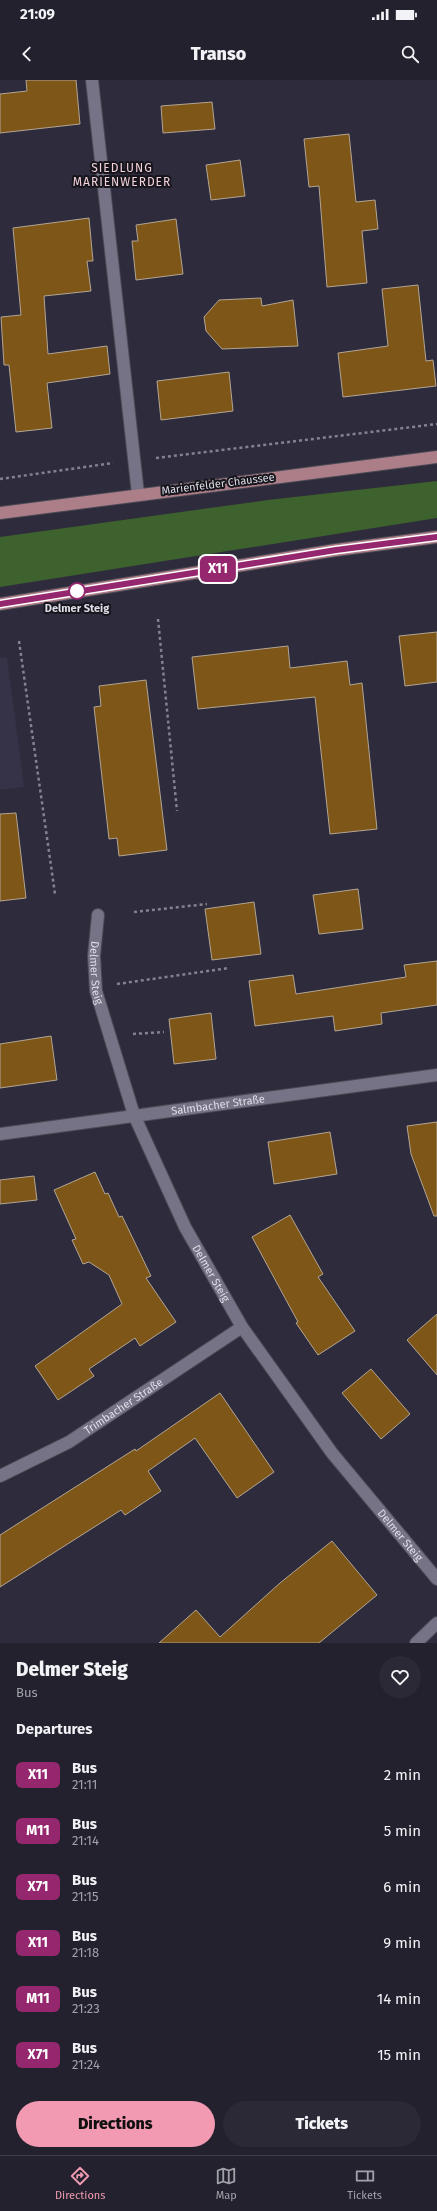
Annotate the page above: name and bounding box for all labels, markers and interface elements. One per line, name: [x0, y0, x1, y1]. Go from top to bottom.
text: 21:09: [20, 5, 55, 23]
icon: back: [16, 43, 38, 65]
text: Transo: [191, 43, 246, 65]
icon: search: [399, 43, 421, 65]
district label: SIEDLUNG MARIENWERDER: [73, 161, 171, 189]
street label: Marienfelder Chaussee: [161, 471, 275, 497]
line badge: X11: [195, 556, 241, 582]
text: X11: [208, 560, 228, 577]
marker: Delmer Steig: [68, 582, 86, 600]
place label: Delmer Steig: [45, 602, 110, 615]
street label: Delmer Steig: [87, 940, 106, 1006]
street label: Salmbacher Straße: [170, 1092, 266, 1117]
street label: Delmer Steig: [190, 1242, 233, 1304]
street label: Trimbacher Straße: [81, 1375, 165, 1437]
street label: Delmer Steig: [375, 1507, 426, 1564]
button: heart: [379, 1656, 421, 1698]
text: Delmer Steig: [16, 1658, 128, 1681]
text: Bus: [16, 1685, 38, 1700]
text: Departures: [16, 1720, 93, 1738]
text: Bus: [72, 1759, 97, 1777]
text: X11: [28, 1766, 48, 1783]
text: 2 min: [384, 1766, 421, 1784]
text: 21:11: [72, 1777, 97, 1792]
text: Bus: [72, 1815, 97, 1833]
text: M11: [26, 1822, 50, 1839]
text: 5 min: [384, 1822, 421, 1840]
text: 21:14: [72, 1833, 99, 1848]
text: Bus: [72, 1871, 97, 1889]
text: X71: [28, 1878, 49, 1895]
text: 6 min: [383, 1878, 421, 1896]
text: 21:15: [72, 1889, 98, 1904]
text: Bus: [72, 1927, 97, 1945]
text: X11: [28, 1934, 48, 1951]
text: 9 min: [383, 1934, 421, 1952]
text: 21:18: [72, 1945, 99, 1960]
text: Bus: [72, 1983, 97, 2001]
text: M11: [26, 1990, 50, 2007]
text: 14 min: [377, 1990, 421, 2008]
text: 21:23: [72, 2001, 100, 2016]
text: Bus: [72, 2039, 97, 2057]
text: X71: [28, 2046, 49, 2063]
text: 15 min: [377, 2046, 421, 2064]
text: 21:24: [72, 2057, 100, 2072]
button: Directions: [16, 2101, 215, 2147]
button: Tickets: [223, 2101, 421, 2147]
tab: Directions: [55, 2165, 105, 2202]
tab: Map: [215, 2165, 237, 2202]
tab: Tickets: [347, 2165, 382, 2202]

